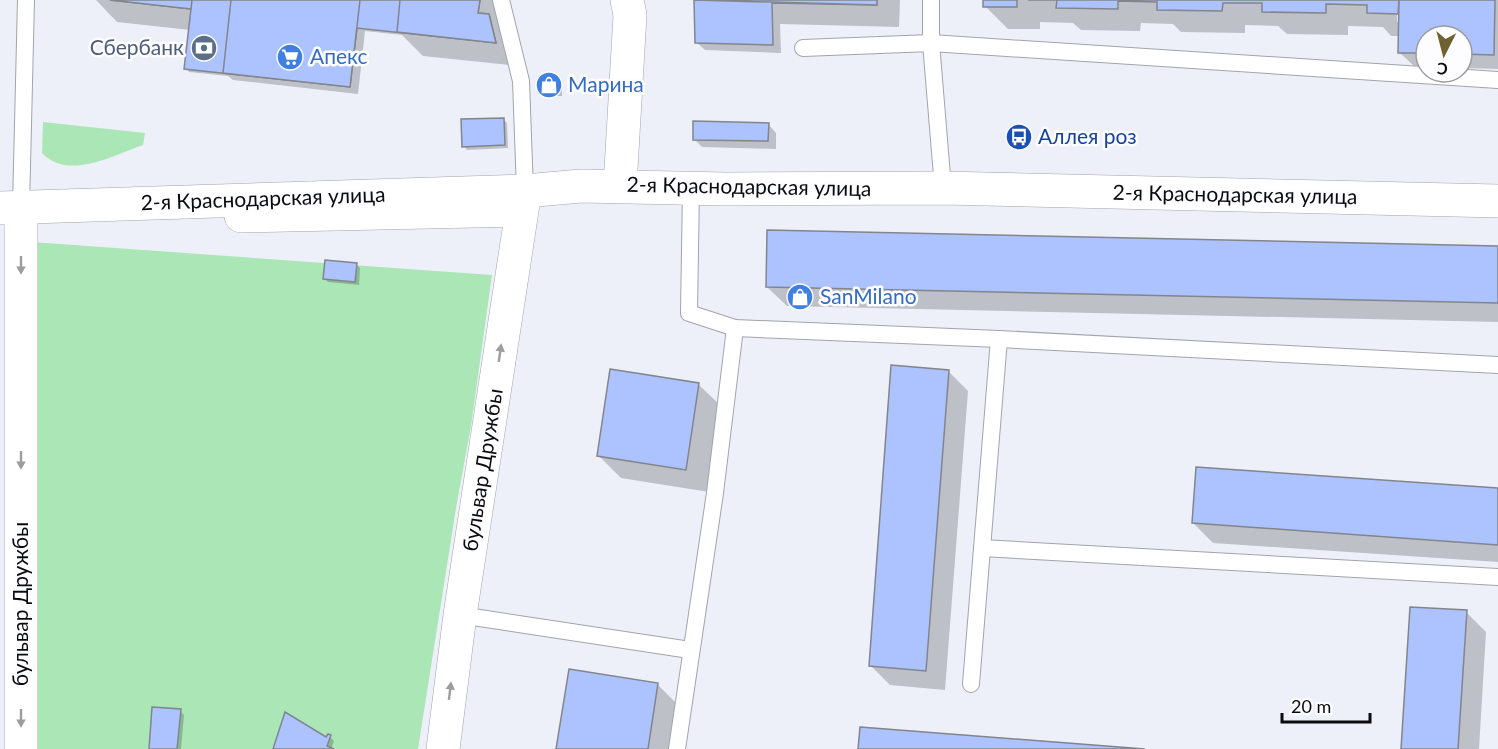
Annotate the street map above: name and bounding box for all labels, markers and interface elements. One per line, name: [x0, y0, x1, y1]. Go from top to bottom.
north arrow: [1414, 24, 1474, 84]
bank icon: Сбербанк: [189, 33, 219, 63]
place label: Сбербанк: [90, 34, 184, 59]
supermarket icon: Апекс: [275, 42, 305, 72]
place label: Апекс: [310, 43, 368, 68]
text: С: [1436, 59, 1449, 79]
shop icon: Марина: [534, 70, 564, 100]
place label: Марина: [568, 71, 644, 96]
bus stop icon: Аллея роз: [1004, 122, 1034, 152]
place label: Аллея роз: [1038, 123, 1137, 148]
street label: 2-я Краснодарская улица: [626, 171, 872, 200]
street label: 2-я Краснодарская улица: [1112, 179, 1358, 208]
street label: 2-я Краснодарская улица: [140, 181, 386, 214]
one-way arrow: [16, 256, 26, 275]
shop icon: SanMilano: [785, 282, 815, 312]
place label: SanMilano: [820, 283, 917, 308]
one-way arrow: [496, 343, 505, 362]
street label: бульвар Дружбы: [456, 387, 507, 553]
one-way arrow: [16, 451, 26, 470]
street label: бульвар Дружбы: [7, 522, 32, 686]
one-way arrow: [446, 681, 455, 700]
scale bar: [1282, 686, 1370, 724]
text: 20 m: [1291, 695, 1331, 717]
one-way arrow: [16, 709, 26, 728]

